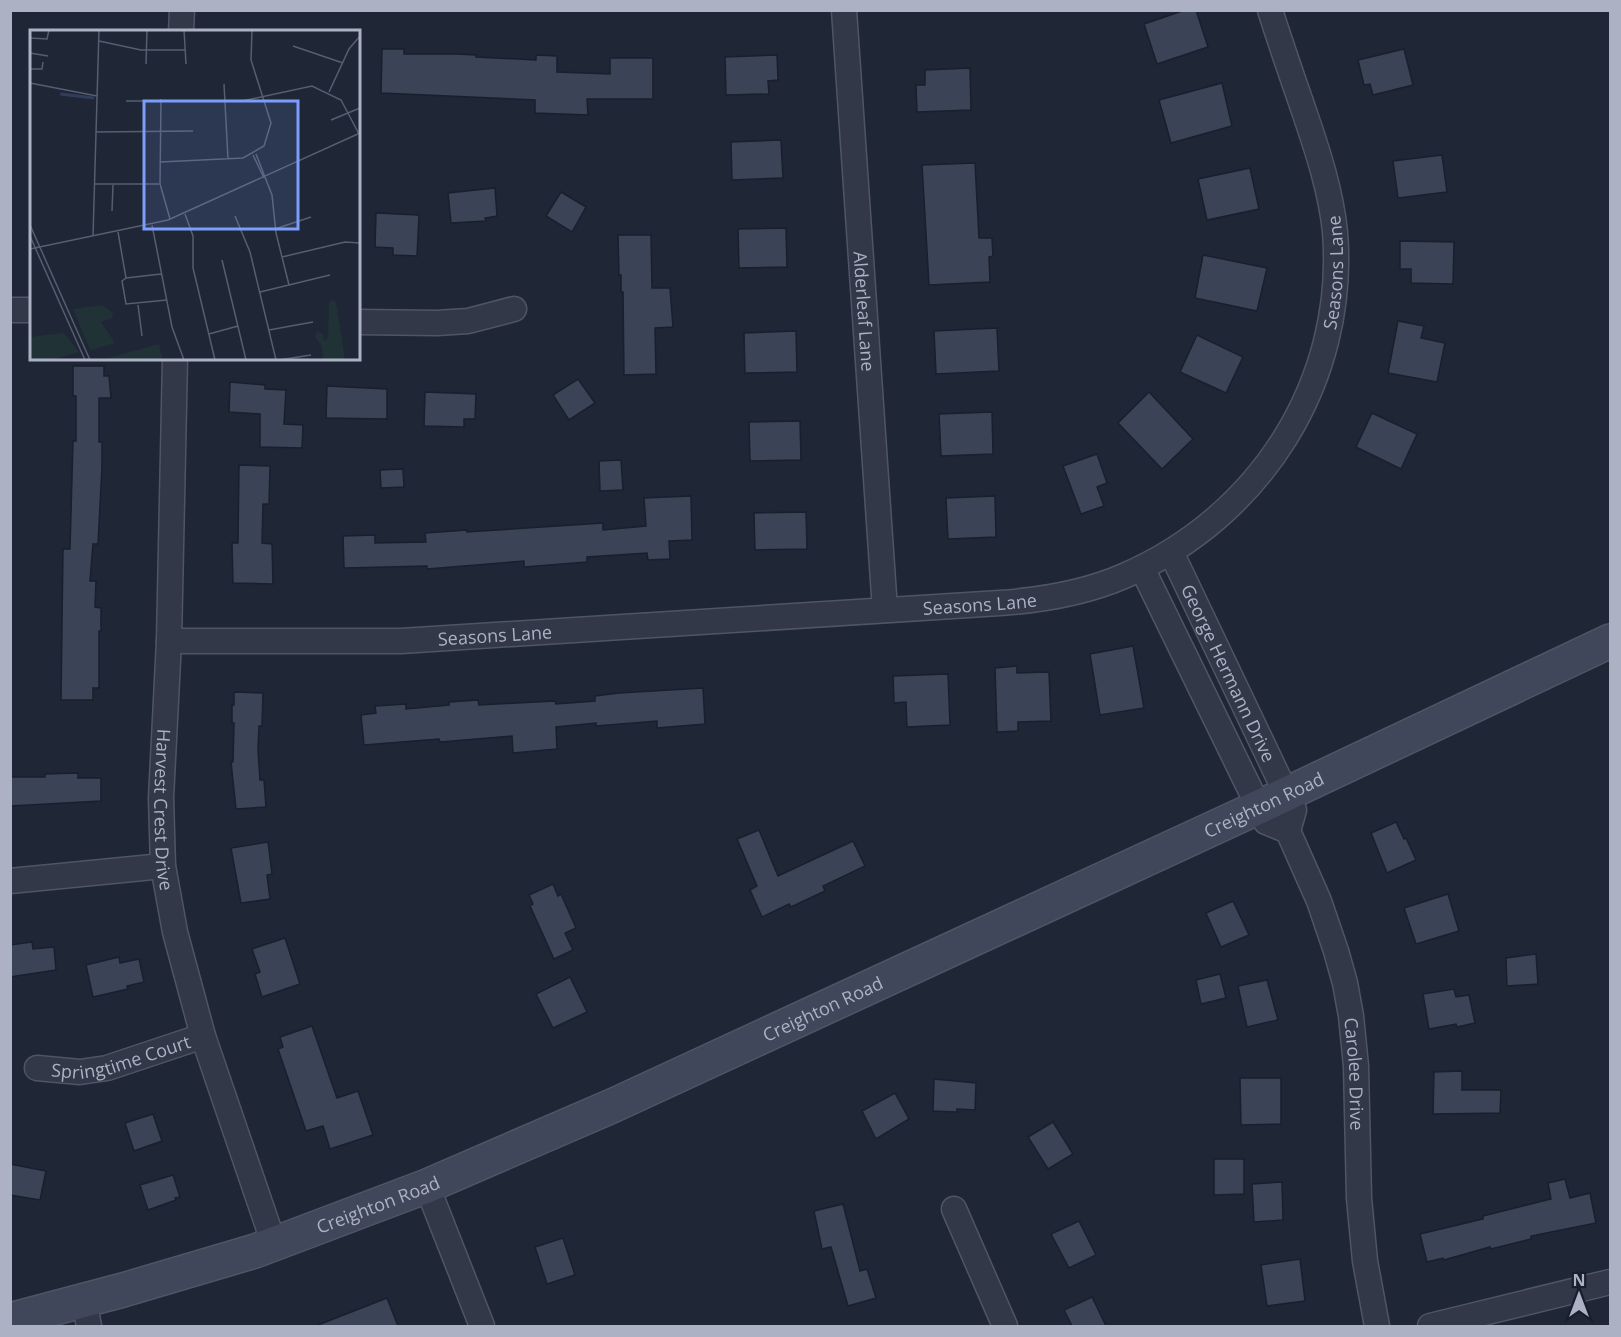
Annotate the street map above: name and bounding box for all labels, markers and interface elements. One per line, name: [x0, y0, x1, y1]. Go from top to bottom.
inset map: [30, 30, 360, 360]
street label: Seasons Lane: [1317, 214, 1348, 332]
street label: Alderleaf Lane: [849, 250, 881, 372]
street label: George Hermann Drive: [1176, 580, 1281, 766]
street label: Seasons Lane: [922, 587, 1038, 620]
street label: Seasons Lane: [437, 619, 553, 651]
street label: Harvest Crest Drive: [149, 728, 179, 892]
street label: Creighton Road: [1200, 766, 1328, 843]
street label: Creighton Road: [759, 970, 887, 1047]
street label: Carolee Drive: [1339, 1016, 1369, 1131]
street label: Springtime Court: [50, 1029, 193, 1084]
street label: Creighton Road: [313, 1170, 443, 1239]
north arrow: [1549, 1265, 1609, 1325]
text: N: [1572, 1269, 1586, 1291]

